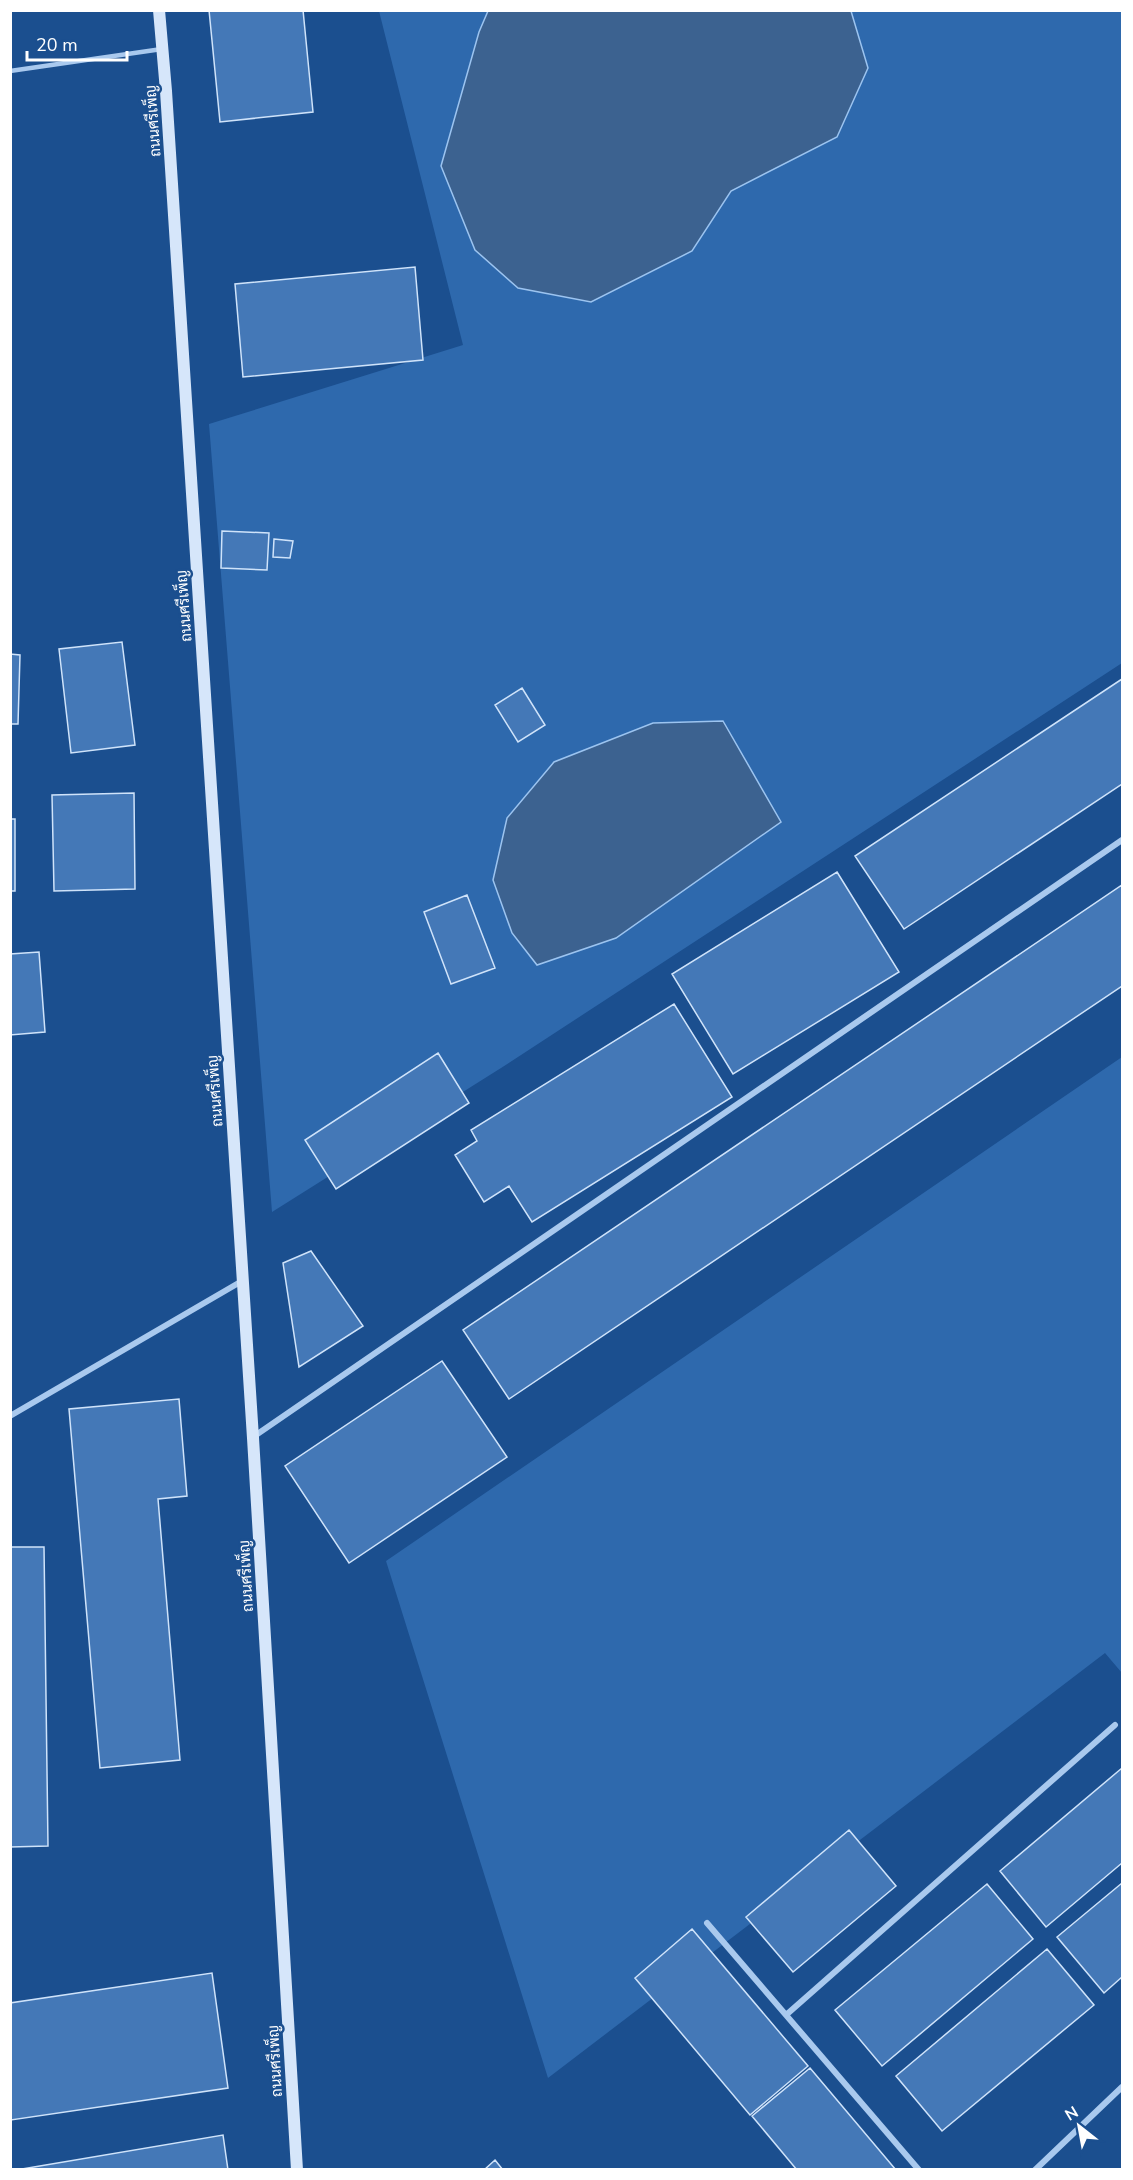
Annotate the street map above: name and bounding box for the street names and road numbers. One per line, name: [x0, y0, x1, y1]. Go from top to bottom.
street label: ถนนศรีเพ็ญ: [140, 84, 165, 158]
street label: ถนนศรีเพ็ญ: [171, 569, 196, 643]
street label: ถนนศรีเพ็ญ: [202, 1054, 227, 1128]
street label: ถนนศรีเพ็ญ: [233, 1540, 258, 1613]
street label: ถนนศรีเพ็ญ: [262, 2025, 287, 2098]

